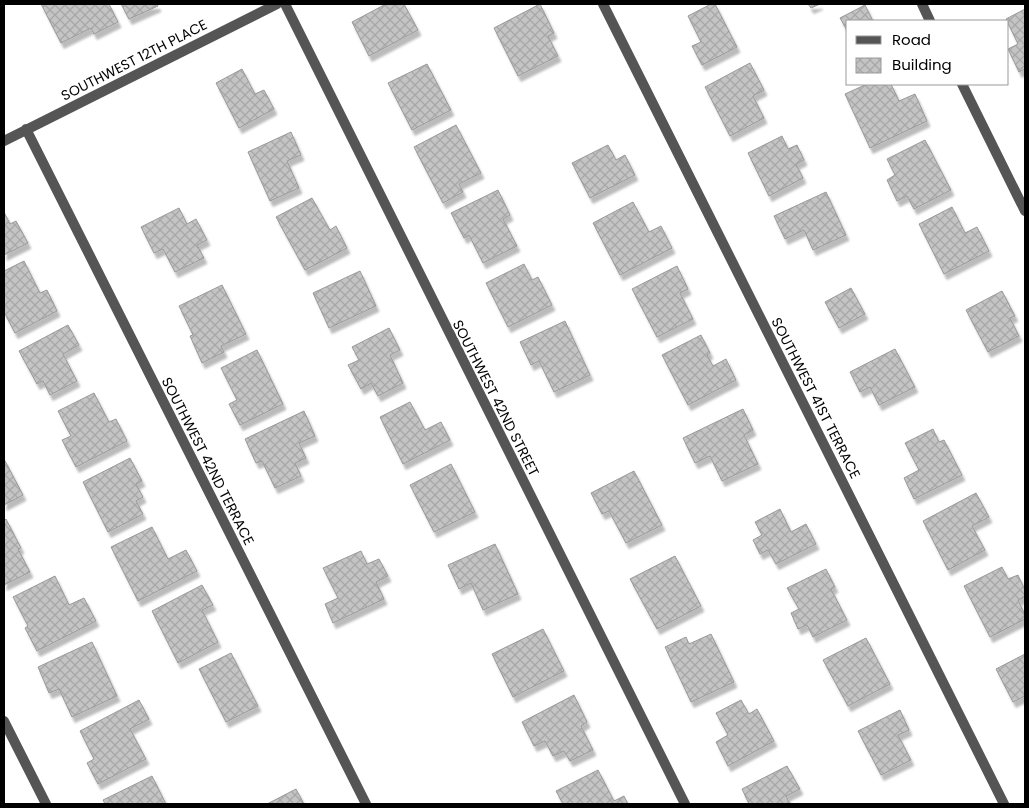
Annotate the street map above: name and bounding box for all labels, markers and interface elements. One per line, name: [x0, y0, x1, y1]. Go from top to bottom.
street label: SOUTHWEST 12TH PLACE: [58, 14, 210, 106]
legend: [846, 20, 1009, 85]
text: Road: [892, 29, 931, 50]
text: Building: [892, 54, 952, 75]
street label: SOUTHWEST 41ST TERRACE: [767, 314, 865, 482]
street label: SOUTHWEST 42ND STREET: [448, 316, 544, 480]
street label: SOUTHWEST 42ND TERRACE: [157, 374, 259, 548]

